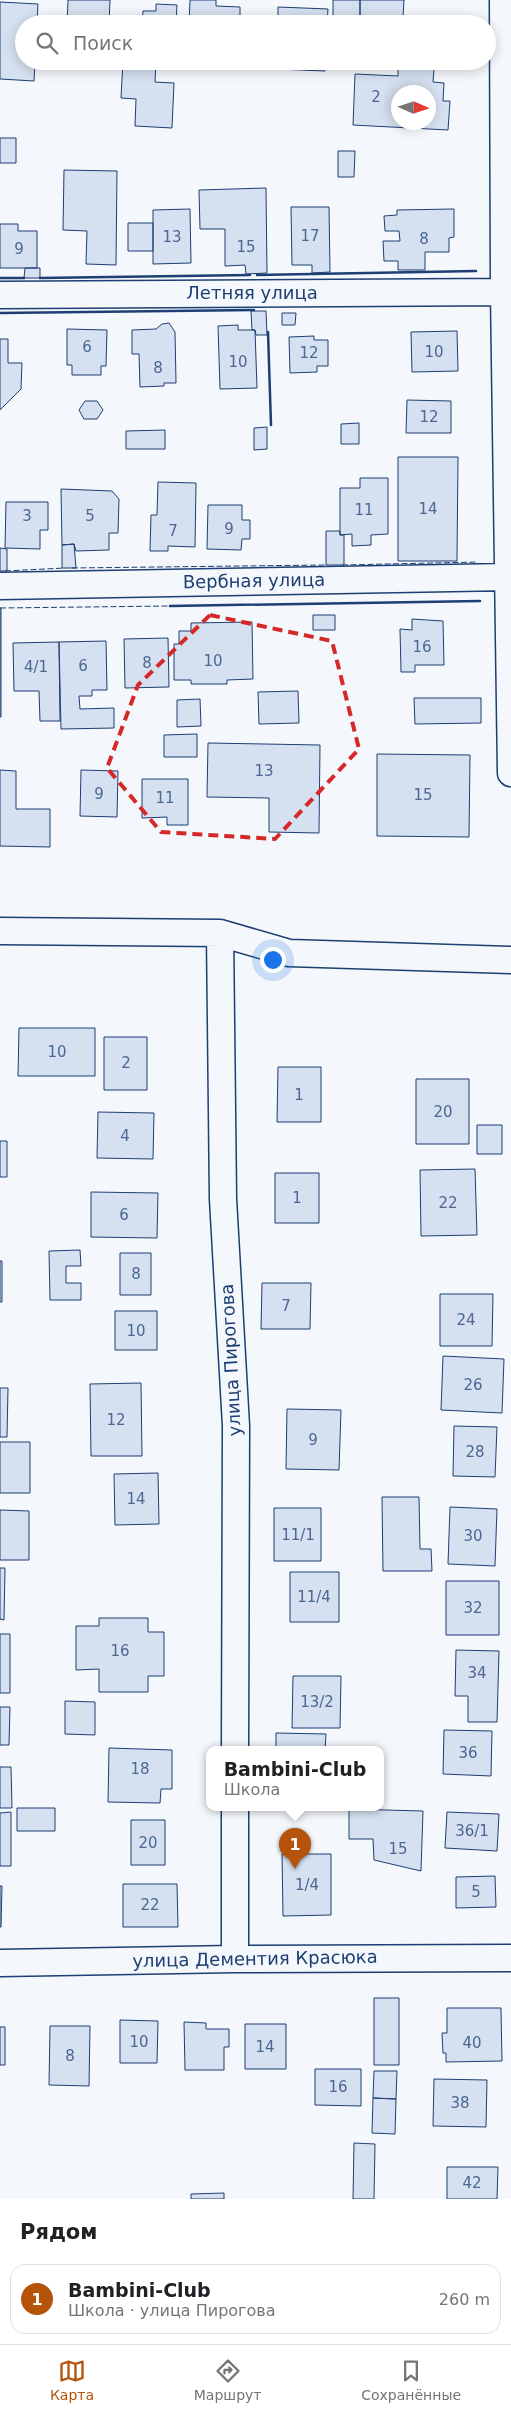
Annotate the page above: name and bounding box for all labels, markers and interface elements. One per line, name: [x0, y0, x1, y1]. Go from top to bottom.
search box: [15, 15, 496, 70]
icon: search: [33, 29, 61, 57]
text: Поиск: [73, 32, 133, 54]
north arrow: [391, 85, 436, 130]
house number: 2: [371, 88, 381, 106]
house number: 17: [300, 227, 320, 245]
house number: 13: [162, 228, 182, 246]
house number: 8: [419, 230, 429, 248]
house number: 15: [236, 238, 256, 256]
house number: 9: [14, 240, 24, 258]
street label: Летняя улица: [186, 282, 318, 303]
house number: 6: [82, 338, 92, 356]
house number: 10: [424, 343, 444, 361]
house number: 12: [299, 344, 319, 362]
house number: 10: [228, 353, 248, 371]
house number: 8: [153, 359, 163, 377]
house number: 12: [419, 408, 439, 426]
house number: 14: [418, 500, 438, 518]
house number: 11: [354, 501, 374, 519]
house number: 3: [22, 507, 32, 525]
house number: 5: [85, 507, 95, 525]
house number: 9: [224, 520, 234, 538]
house number: 7: [168, 522, 178, 540]
street label: Вербная улица: [183, 569, 325, 592]
house number: 16: [412, 638, 432, 656]
house number: 10: [203, 652, 223, 670]
house number: 8: [142, 654, 152, 672]
house number: 6: [78, 657, 88, 675]
house number: 4/1: [24, 658, 48, 676]
house number: 13: [254, 762, 274, 780]
house number: 9: [94, 785, 104, 803]
house number: 15: [413, 786, 433, 804]
house number: 11: [155, 789, 175, 807]
your location: [260, 947, 286, 973]
house number: 10: [47, 1043, 67, 1061]
house number: 2: [121, 1054, 131, 1072]
house number: 1: [294, 1086, 304, 1104]
house number: 20: [433, 1103, 453, 1121]
house number: 4: [120, 1127, 130, 1145]
house number: 1: [292, 1189, 302, 1207]
house number: 22: [438, 1194, 458, 1212]
house number: 6: [119, 1206, 129, 1224]
house number: 8: [131, 1265, 141, 1283]
street label: улица Пирогова: [216, 1283, 245, 1437]
house number: 7: [281, 1297, 291, 1315]
house number: 24: [456, 1311, 476, 1329]
house number: 10: [126, 1322, 146, 1340]
house number: 26: [463, 1376, 483, 1394]
house number: 12: [106, 1411, 126, 1429]
house number: 9: [308, 1431, 318, 1449]
house number: 28: [465, 1443, 485, 1461]
house number: 14: [126, 1490, 146, 1508]
house number: 11/1: [281, 1526, 315, 1544]
house number: 30: [463, 1527, 483, 1545]
house number: 11/4: [297, 1588, 331, 1606]
house number: 32: [463, 1599, 483, 1617]
house number: 16: [110, 1642, 130, 1660]
house number: 34: [467, 1664, 487, 1682]
house number: 13/2: [300, 1693, 334, 1711]
house number: 36: [458, 1744, 478, 1762]
popup: [206, 1746, 384, 1811]
text: Bambini-Club: [224, 1758, 366, 1780]
house number: 18: [130, 1760, 150, 1778]
text: Школа: [224, 1780, 280, 1799]
house number: 36/1: [455, 1822, 489, 1840]
pin: 1: [279, 1828, 311, 1869]
house number: 20: [138, 1834, 158, 1852]
house number: 15: [388, 1840, 408, 1858]
house number: 1/4: [295, 1876, 319, 1894]
house number: 5: [471, 1883, 481, 1901]
house number: 22: [140, 1896, 160, 1914]
street label: улица Дементия Красюка: [132, 1946, 378, 1971]
house number: 10: [129, 2033, 149, 2051]
house number: 40: [462, 2034, 482, 2052]
house number: 14: [255, 2038, 275, 2056]
house number: 8: [65, 2047, 75, 2065]
house number: 16: [328, 2078, 348, 2096]
house number: 38: [450, 2094, 470, 2112]
house number: 42: [462, 2174, 482, 2192]
text: Рядом: [20, 2220, 97, 2244]
text: Bambini-Club: [68, 2279, 211, 2301]
text: 1: [31, 2290, 43, 2309]
text: 260 m: [439, 2290, 490, 2309]
text: Школа · улица Пирогова: [68, 2301, 276, 2320]
tab: Карта: [50, 2357, 94, 2403]
tab: Маршрут: [194, 2357, 261, 2403]
tab: Сохранённые: [361, 2357, 461, 2403]

